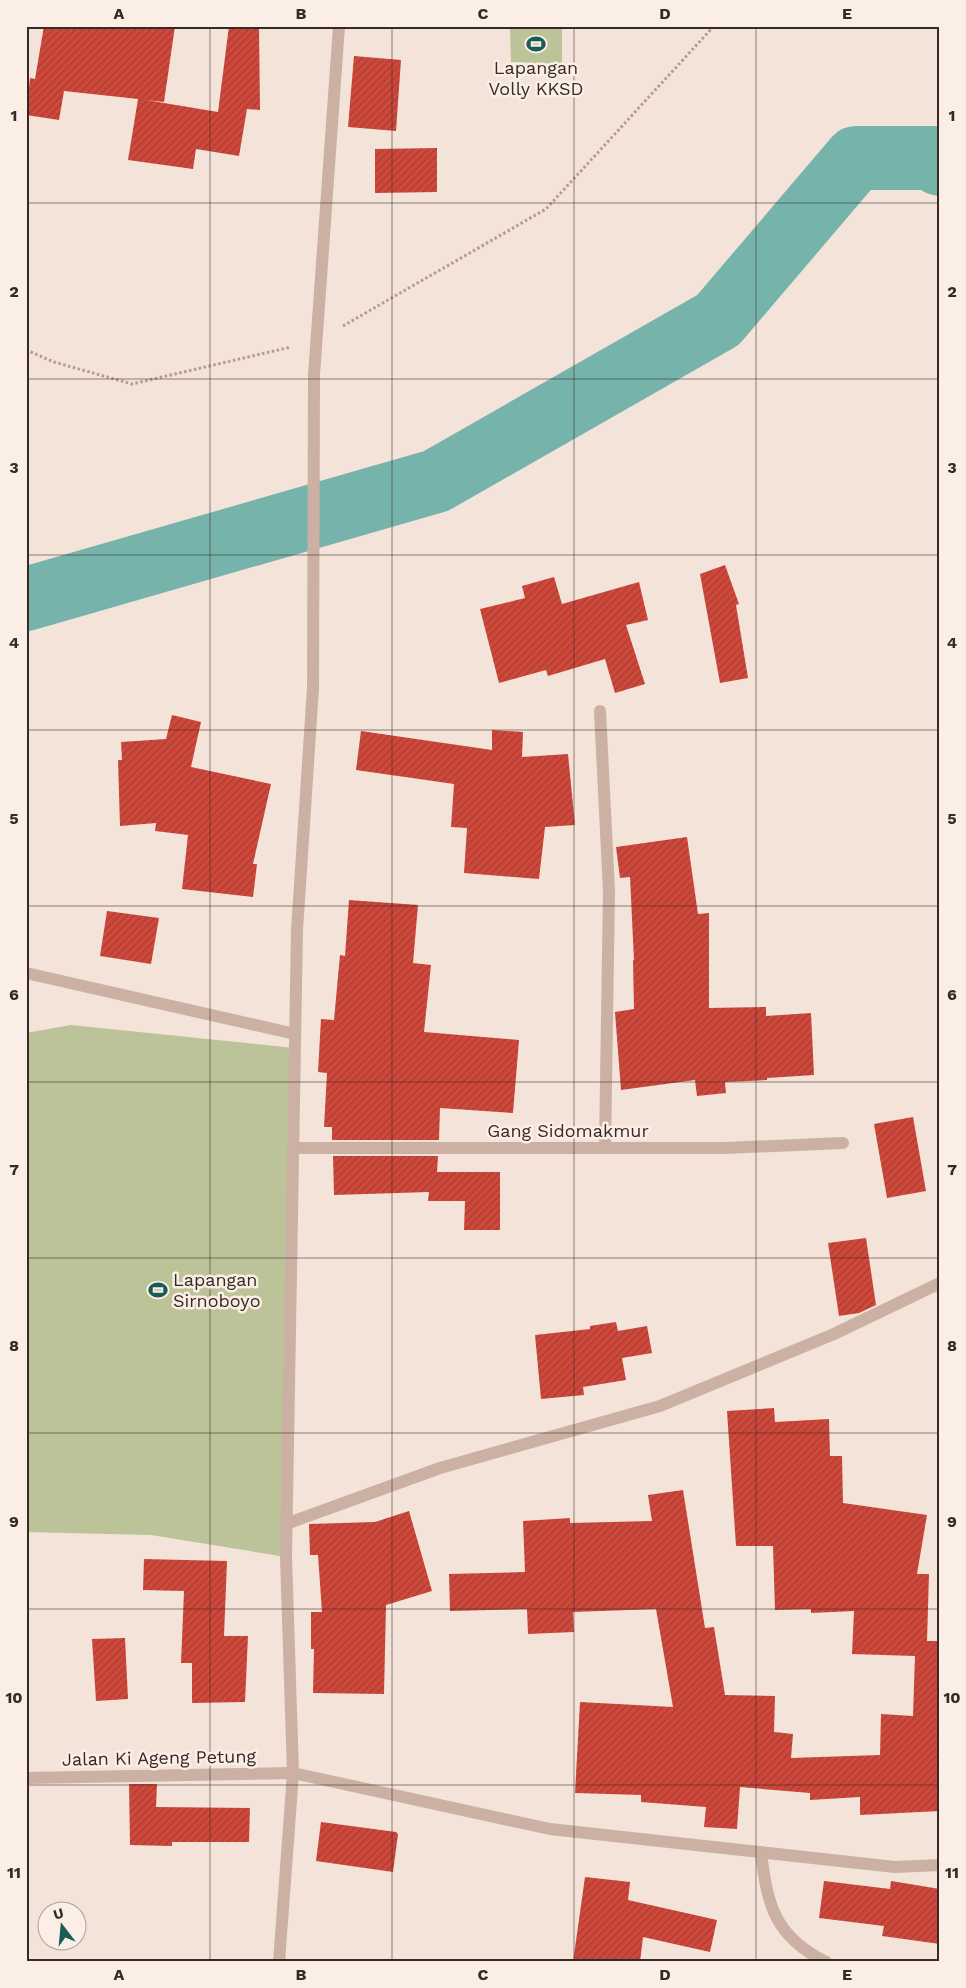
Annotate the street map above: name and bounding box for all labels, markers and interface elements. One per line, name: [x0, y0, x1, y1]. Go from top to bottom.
text: A: [114, 4, 125, 23]
text: B: [296, 4, 307, 23]
text: C: [478, 4, 489, 23]
text: D: [659, 4, 671, 23]
text: E: [842, 4, 852, 23]
sports icon: Lapangan Volly KKSD: [525, 33, 547, 55]
place label: Lapangan Volly KKSD: [489, 57, 583, 99]
text: 1: [11, 106, 17, 125]
text: 1: [949, 106, 955, 125]
text: 2: [9, 282, 19, 301]
text: 2: [947, 282, 957, 301]
text: 3: [9, 458, 19, 477]
text: 3: [947, 458, 957, 477]
text: 4: [9, 633, 19, 652]
text: 4: [947, 633, 957, 652]
text: 5: [9, 809, 19, 828]
text: 5: [947, 809, 957, 828]
text: 6: [9, 985, 19, 1004]
text: 6: [947, 985, 957, 1004]
street label: Gang Sidomakmur: [487, 1120, 649, 1141]
text: 7: [9, 1160, 19, 1179]
text: 7: [947, 1160, 957, 1179]
place label: Lapangan Sirnoboyo: [173, 1269, 260, 1311]
sports icon: Lapangan Sirnoboyo: [147, 1279, 169, 1301]
text: 8: [9, 1336, 19, 1355]
text: 8: [947, 1336, 957, 1355]
text: 9: [9, 1512, 19, 1531]
text: 9: [947, 1512, 957, 1531]
text: 10: [5, 1688, 23, 1707]
text: 10: [943, 1688, 961, 1707]
street label: Jalan Ki Ageng Petung: [62, 1745, 257, 1770]
text: 11: [7, 1863, 21, 1882]
text: 11: [945, 1863, 959, 1882]
north arrow: [38, 1900, 88, 1950]
text: U: [51, 1904, 65, 1923]
text: A: [114, 1965, 125, 1984]
text: B: [296, 1965, 307, 1984]
text: C: [478, 1965, 489, 1984]
text: D: [659, 1965, 671, 1984]
text: E: [842, 1965, 852, 1984]

